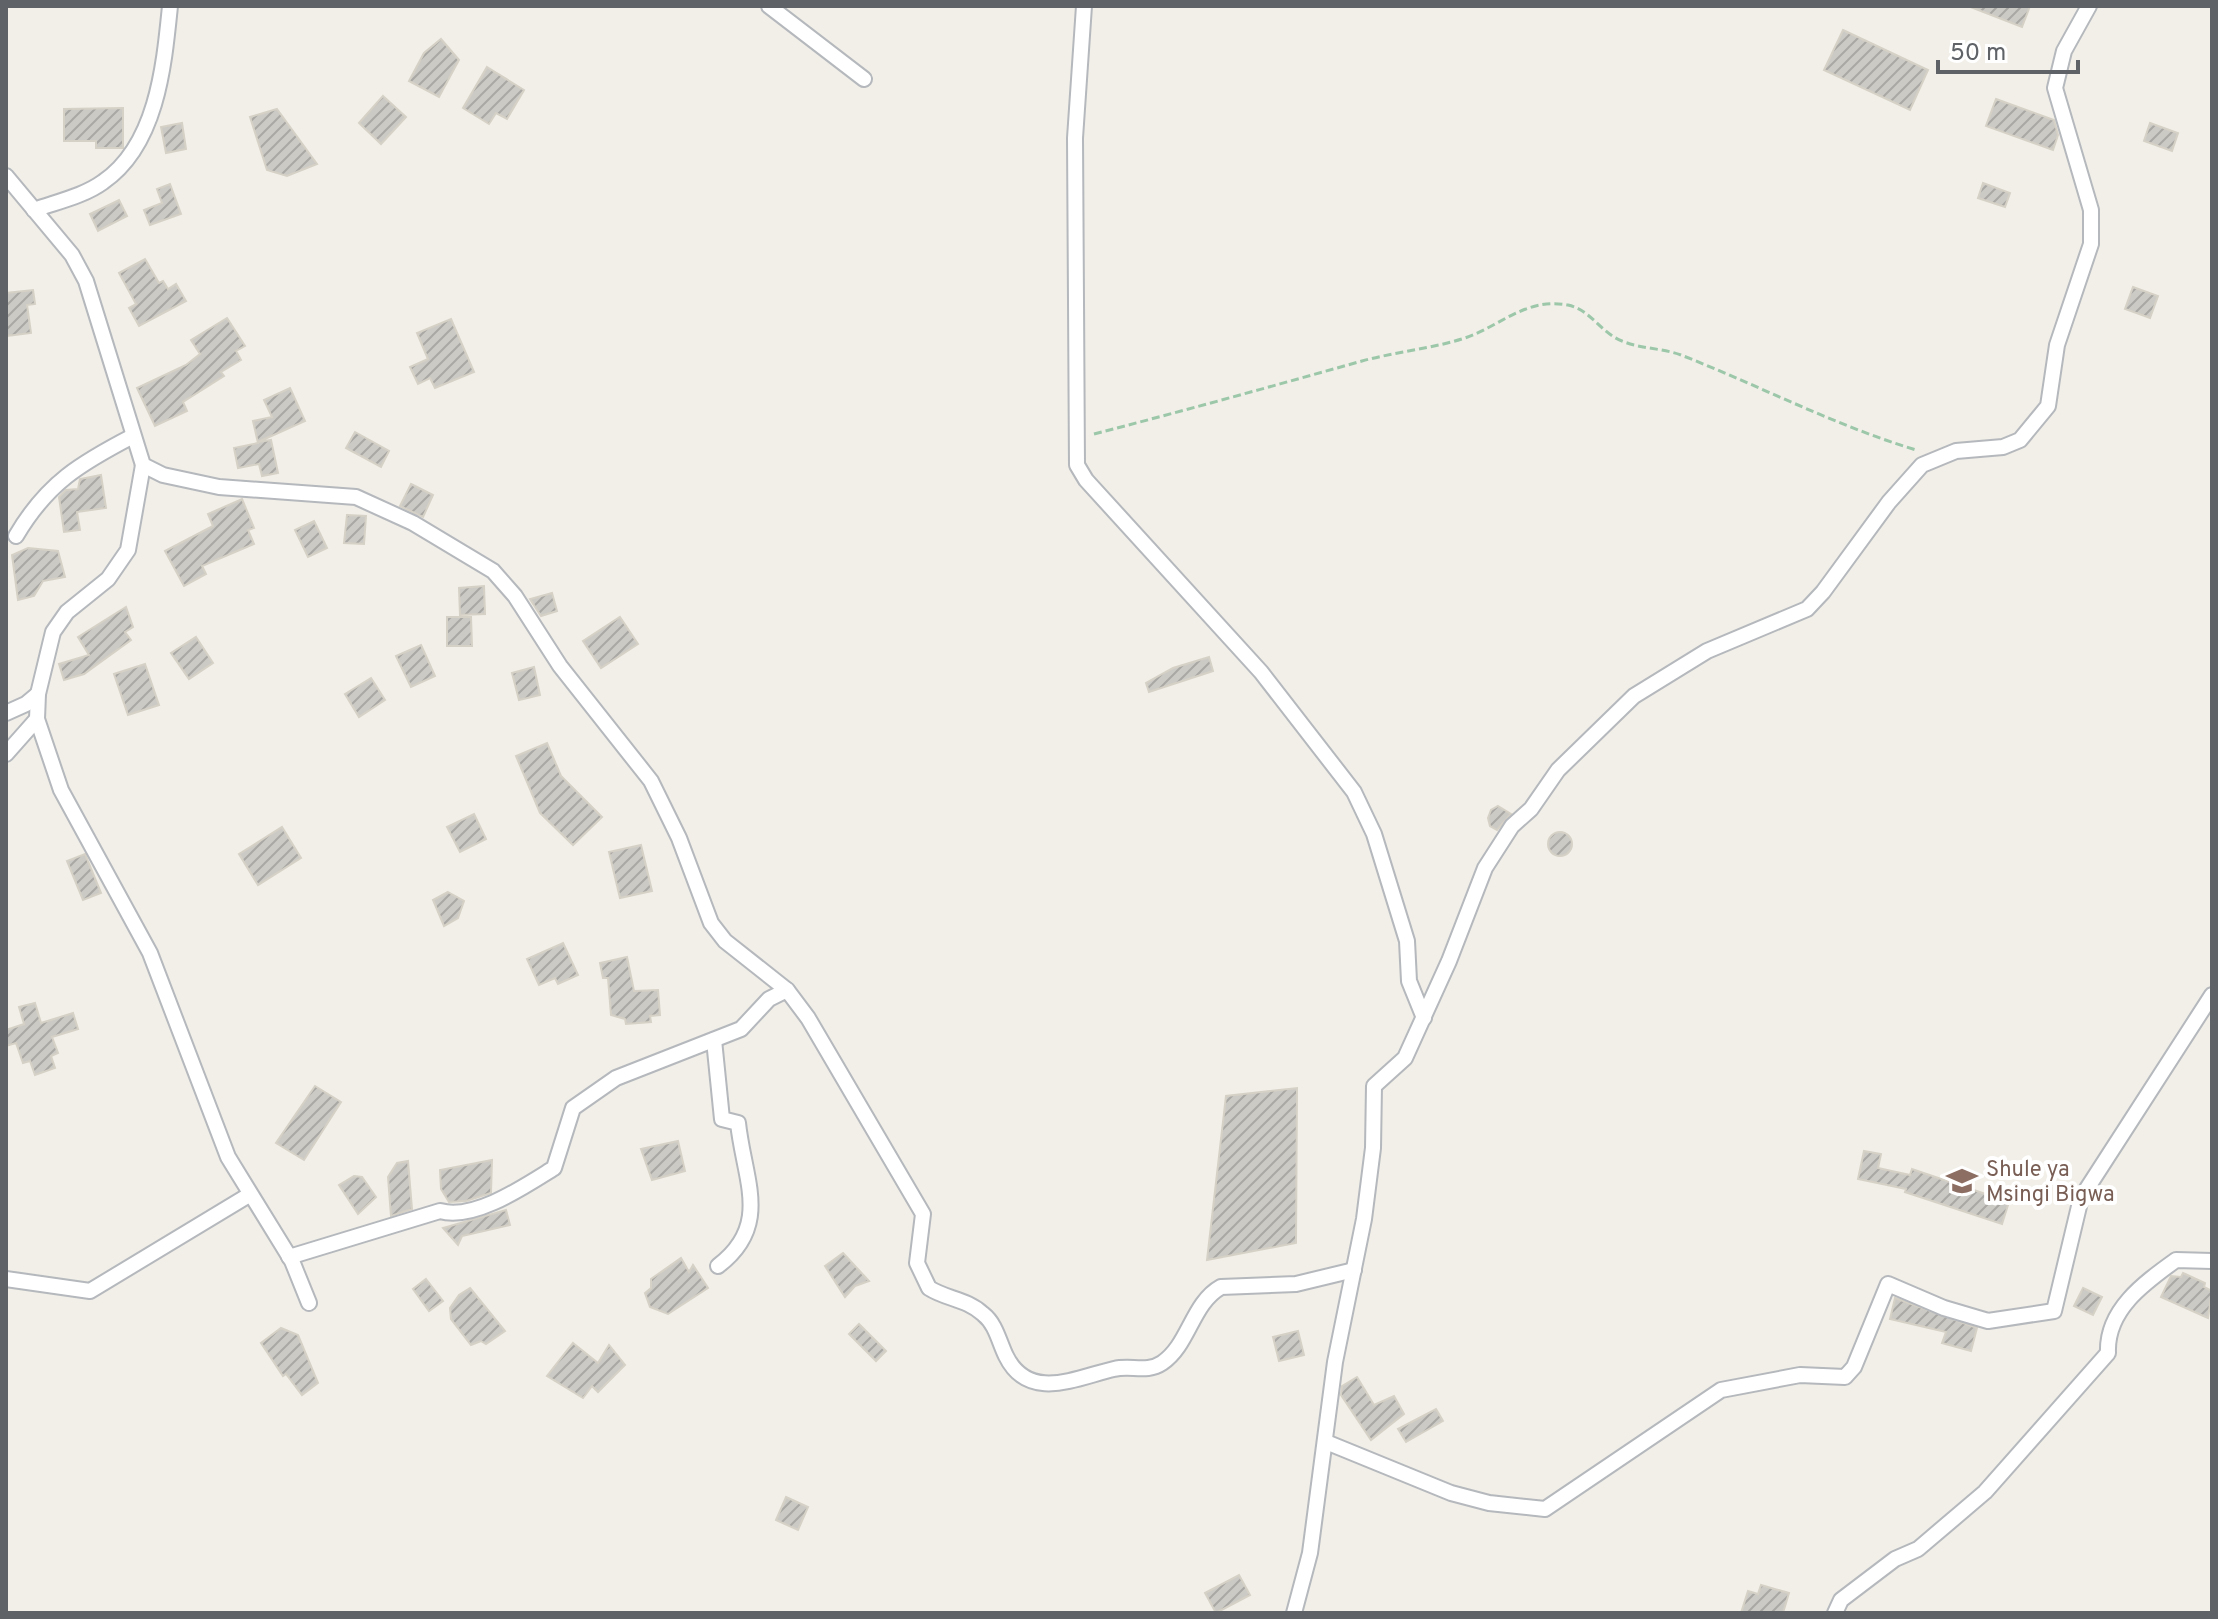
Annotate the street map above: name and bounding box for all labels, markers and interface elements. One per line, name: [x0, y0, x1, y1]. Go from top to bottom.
scale bar: [1938, 24, 2078, 74]
text: 50 m: [1950, 39, 2006, 69]
place label: Shule ya Msingi Bigwa: [1986, 1157, 2115, 1209]
school or university icon: Shule ya Msingi Bigwa: [1945, 1164, 1979, 1198]

